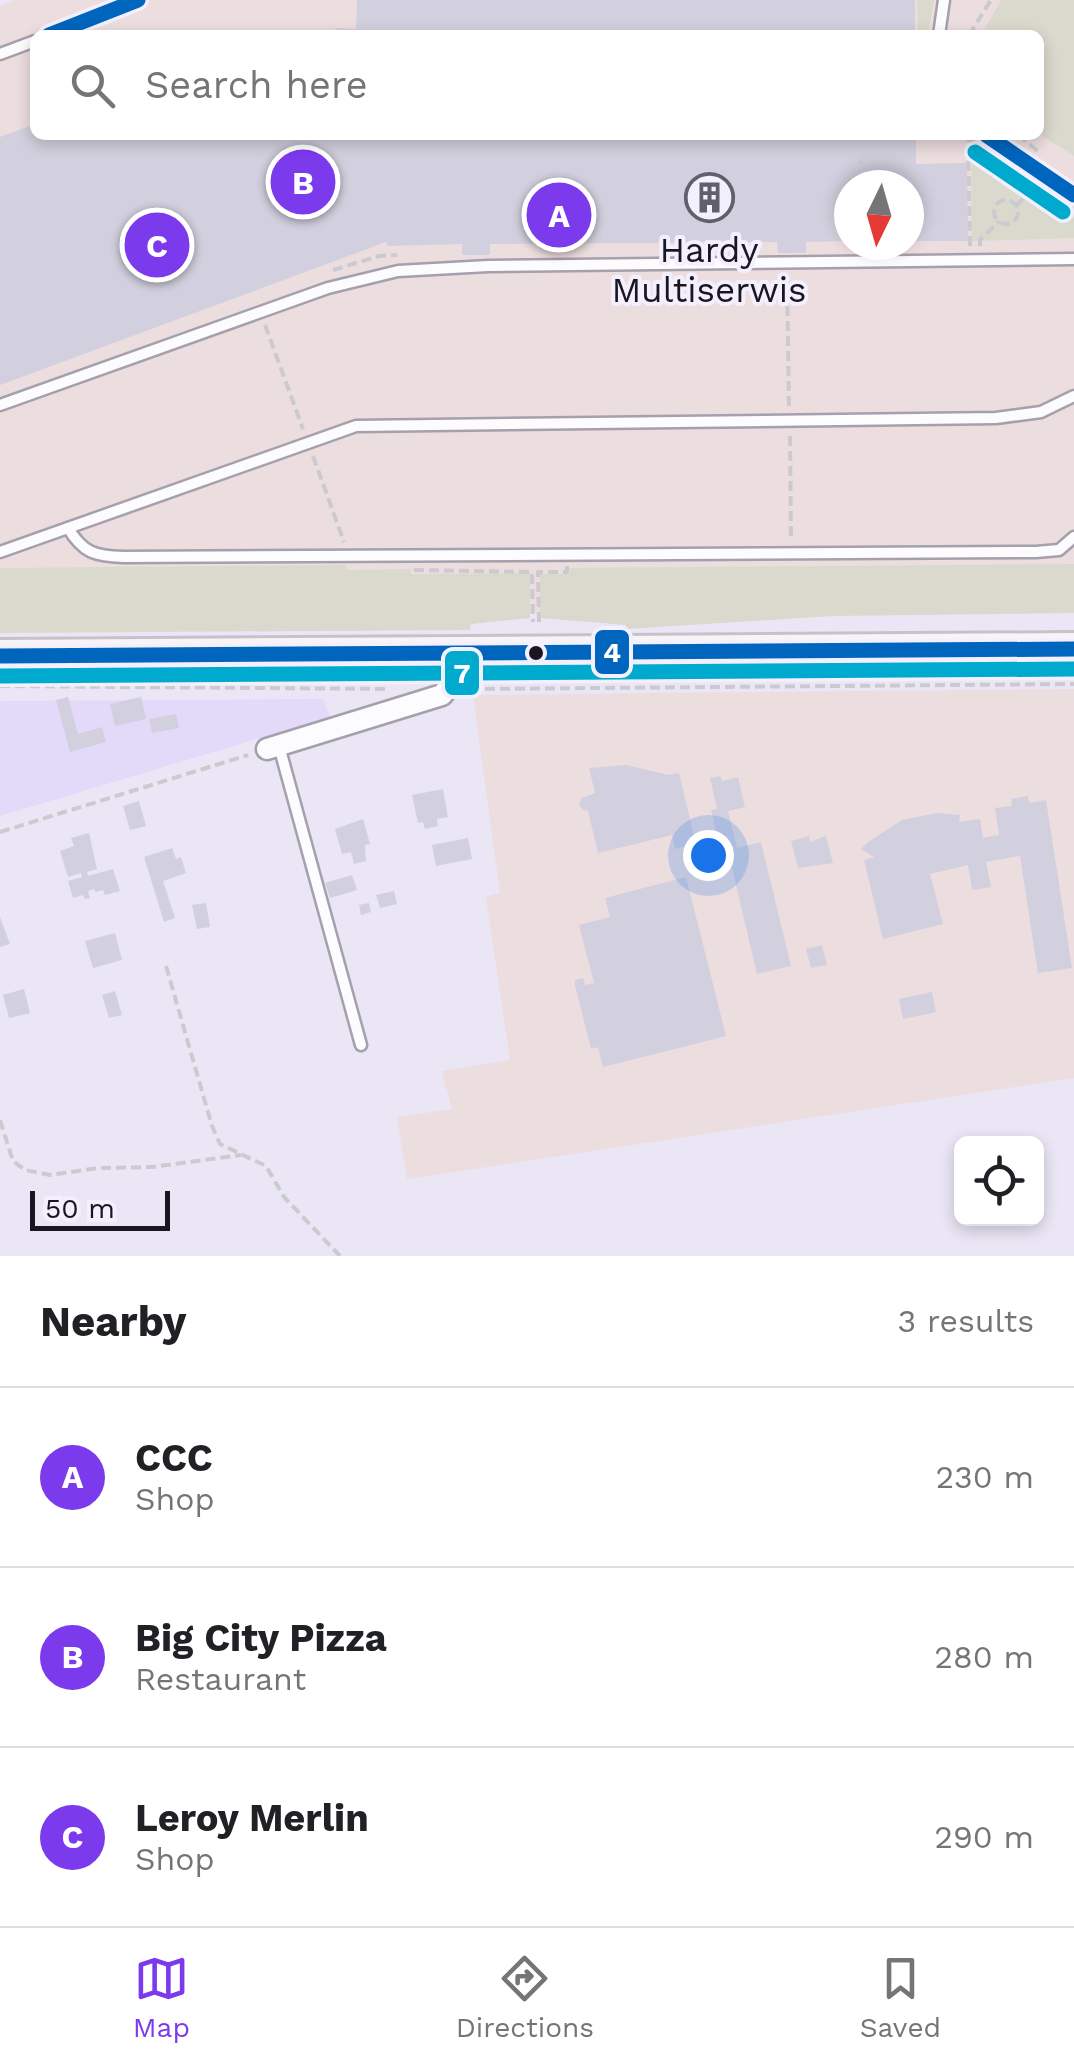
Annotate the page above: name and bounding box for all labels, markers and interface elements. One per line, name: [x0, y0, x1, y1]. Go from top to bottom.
search box: [30, 30, 1044, 140]
icon: search: [65, 58, 120, 113]
text: Search here: [145, 63, 368, 107]
pin: B: [270, 144, 336, 220]
north arrow: [834, 170, 924, 260]
building icon: Hardy Multiserwis: [683, 172, 735, 224]
pin: A: [526, 178, 592, 252]
pin: C: [124, 208, 190, 282]
place label: Hardy Multiserwis: [611, 229, 807, 311]
line badge: 4: [593, 628, 631, 676]
text: 4: [603, 636, 621, 669]
unlabelled marker: [526, 643, 546, 663]
line badge: 7: [443, 649, 481, 697]
text: 7: [453, 657, 471, 690]
your location: [683, 830, 734, 881]
map controls: [954, 1136, 1044, 1226]
button: locate: [954, 1136, 1044, 1226]
scale bar: [30, 1186, 170, 1230]
text: 50 m: [45, 1192, 115, 1225]
text: Nearby: [40, 1297, 187, 1346]
text: 3 results: [897, 1302, 1034, 1340]
text: CCC: [135, 1436, 213, 1480]
text: A: [62, 1458, 83, 1496]
text: 230 m: [935, 1458, 1034, 1496]
text: Shop: [135, 1480, 215, 1518]
text: Big City Pizza: [135, 1616, 387, 1660]
text: B: [62, 1638, 83, 1676]
text: 280 m: [934, 1638, 1034, 1676]
text: Restaurant: [135, 1660, 306, 1698]
text: Leroy Merlin: [135, 1796, 369, 1840]
text: C: [62, 1818, 83, 1856]
text: 290 m: [934, 1818, 1034, 1856]
text: Shop: [135, 1840, 215, 1878]
tab: Map: [133, 1951, 190, 2044]
tab: Directions: [456, 1951, 594, 2044]
tab: Saved: [860, 1951, 941, 2044]

